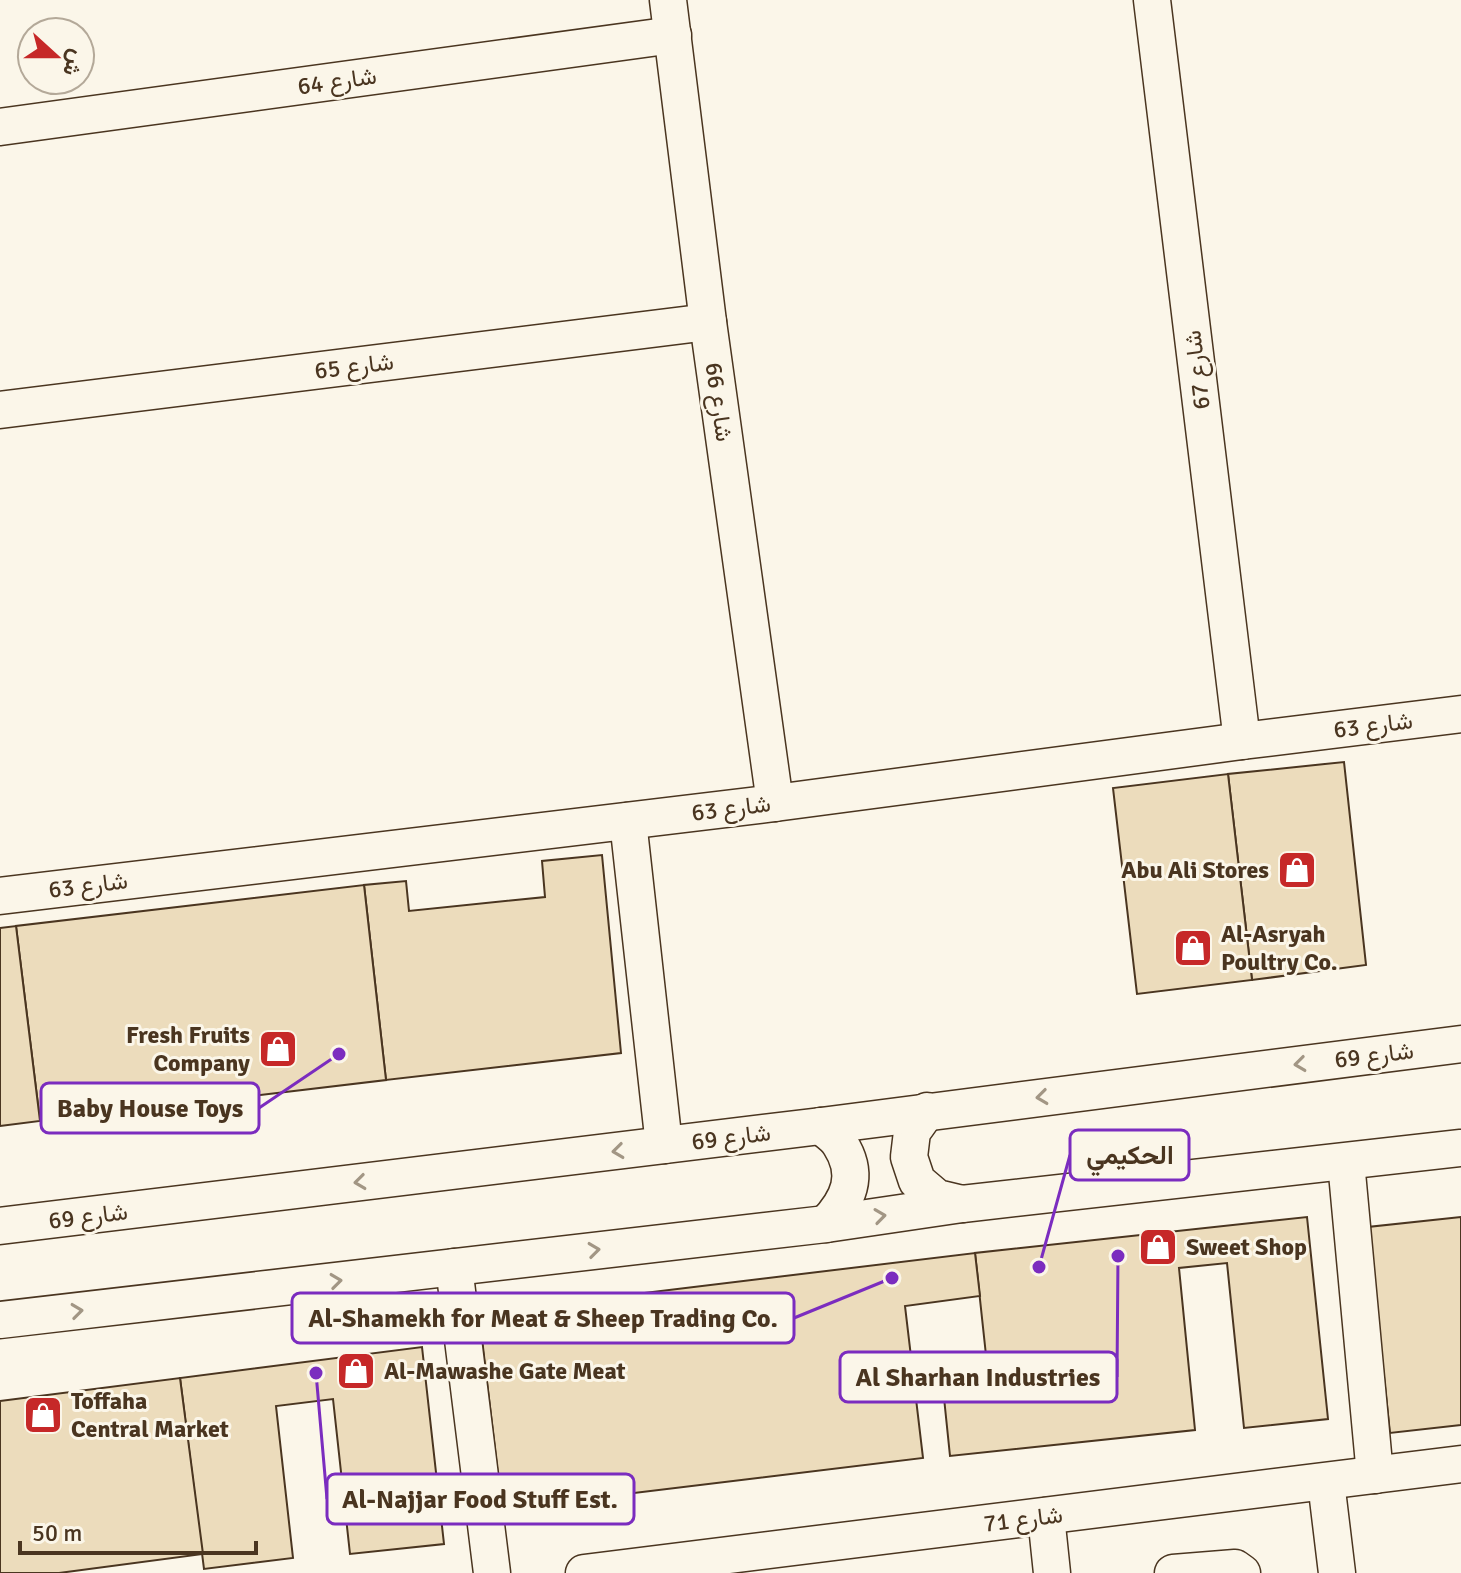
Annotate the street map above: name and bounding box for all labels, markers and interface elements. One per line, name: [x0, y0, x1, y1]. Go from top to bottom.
north arrow: [16, 16, 96, 96]
text: ش: [57, 46, 92, 80]
street label: شارع 64: [296, 61, 379, 102]
street label: شارع 67: [1177, 329, 1218, 411]
street label: شارع 65: [313, 346, 395, 387]
street label: شارع 66: [698, 361, 739, 444]
street label: شارع 63: [1332, 705, 1414, 746]
street label: شارع 63: [690, 788, 772, 829]
shop icon: Abu Ali Stores: [1276, 849, 1318, 891]
place label: Abu Ali Stores: [1121, 855, 1269, 885]
street label: شارع 63: [47, 865, 129, 906]
place label: Al-Asryah Poultry Co.: [1221, 919, 1338, 977]
shop icon: Al-Asryah Poultry Co.: [1172, 927, 1214, 969]
place label: Fresh Fruits Company: [126, 1020, 250, 1078]
shop icon: Fresh Fruits Company: [257, 1028, 299, 1070]
street label: شارع 69: [1333, 1035, 1415, 1076]
one-way arrow: [1293, 1055, 1307, 1072]
callout: Baby House Toys: [41, 1083, 259, 1133]
one-way arrow: [1035, 1088, 1049, 1105]
text: Baby House Toys: [57, 1093, 243, 1125]
street label: شارع 69: [690, 1117, 772, 1158]
callout: الحكيمي: [1070, 1130, 1189, 1180]
text: الحكيمي: [1086, 1140, 1174, 1177]
one-way arrow: [611, 1142, 625, 1159]
one-way arrow: [353, 1174, 366, 1191]
street label: شارع 69: [47, 1196, 129, 1237]
one-way arrow: [873, 1208, 887, 1225]
shop icon: Sweet Shop: [1137, 1226, 1179, 1268]
place label: Sweet Shop: [1186, 1232, 1307, 1262]
one-way arrow: [588, 1242, 601, 1259]
one-way arrow: [330, 1272, 343, 1289]
callout: Al-Shamekh for Meat & Sheep Trading Co.: [292, 1293, 794, 1343]
one-way arrow: [71, 1303, 84, 1320]
text: Al-Shamekh for Meat & Sheep Trading Co.: [308, 1303, 778, 1335]
shop icon: Al-Mawashe Gate Meat: [335, 1350, 377, 1392]
callout: Al Sharhan Industries: [840, 1352, 1117, 1402]
place label: Al-Mawashe Gate Meat: [384, 1356, 626, 1386]
text: Al Sharhan Industries: [856, 1362, 1100, 1394]
place label: Toffaha Central Market: [71, 1386, 229, 1444]
shop icon: Toffaha Central Market: [22, 1394, 64, 1436]
callout: Al-Najjar Food Stuff Est.: [327, 1474, 634, 1524]
text: Al-Najjar Food Stuff Est.: [342, 1484, 618, 1516]
street label: شارع 71: [982, 1499, 1064, 1540]
scale bar: [20, 1505, 256, 1555]
text: 50 m: [32, 1518, 82, 1548]

